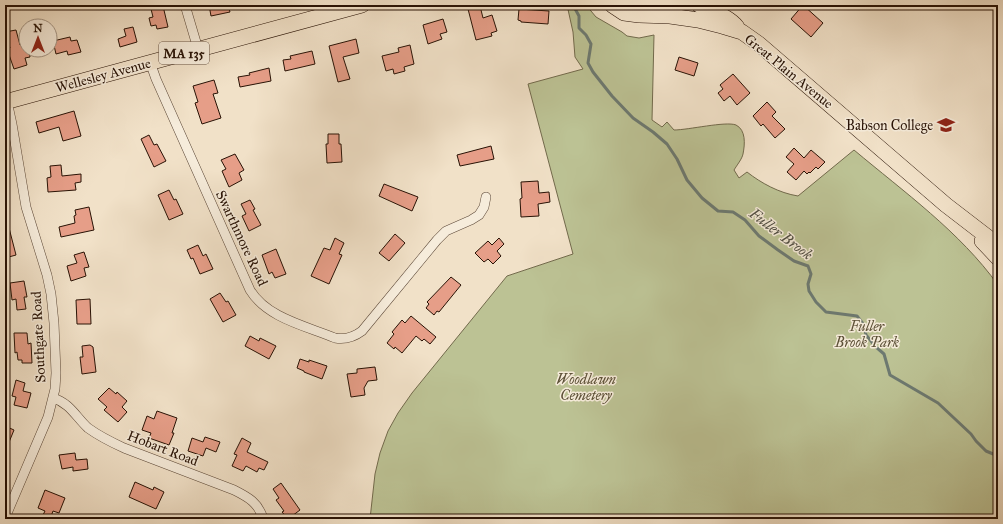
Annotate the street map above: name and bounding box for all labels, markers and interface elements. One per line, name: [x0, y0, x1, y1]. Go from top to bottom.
north arrow: [18, 18, 58, 58]
text: N: [33, 22, 43, 35]
street label: Great Plain Avenue: [741, 30, 837, 112]
road number: MA 135: [159, 42, 209, 64]
street label: Wellesley Avenue: [54, 55, 153, 96]
school or university icon: Babson College: [936, 115, 956, 135]
place label: Babson College: [846, 117, 933, 134]
street label: Swarthmore Road: [212, 188, 271, 289]
water label: Fuller Brook: [745, 204, 816, 264]
street label: Southgate Road: [28, 291, 49, 383]
park label: Fuller Brook Park: [834, 318, 900, 351]
park label: Woodlawn Cemetery: [556, 371, 616, 404]
street label: Hobart Road: [125, 427, 201, 470]

